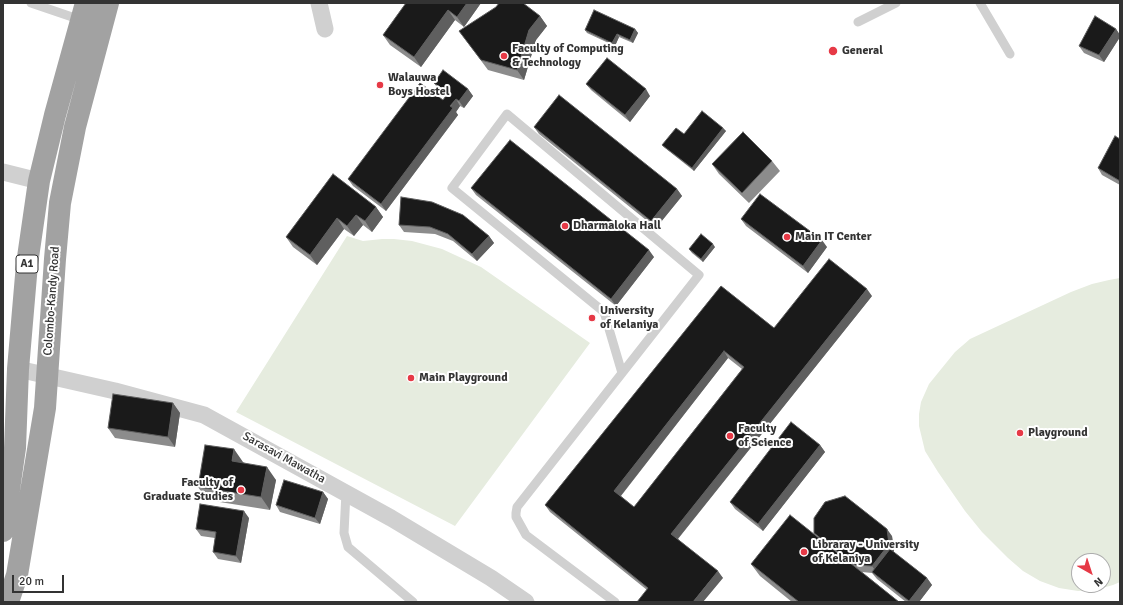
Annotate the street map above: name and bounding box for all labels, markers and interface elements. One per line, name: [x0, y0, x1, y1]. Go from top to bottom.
place label: Faculty of Computing & Technology: [512, 42, 624, 70]
place label: General: [842, 44, 883, 58]
marker: General: [827, 45, 839, 57]
marker: Faculty of Computing & Technology: [499, 51, 509, 61]
place label: Walauwa Boys Hostel: [388, 71, 449, 99]
marker: Walauwa Boys Hostel: [375, 80, 385, 90]
place label: Dharmaloka Hall: [573, 219, 661, 233]
marker: Dharmaloka Hall: [560, 221, 570, 231]
place label: Main IT Center: [795, 230, 871, 244]
marker: Main IT Center: [782, 232, 792, 242]
street label: Colombo-Kandy Road: [41, 246, 63, 356]
road number: A1: [16, 255, 38, 273]
place label: University of Kelaniya: [600, 304, 658, 332]
marker: University of Kelaniya: [587, 313, 597, 323]
place label: Main Playground: [419, 371, 508, 385]
marker: Main Playground: [406, 373, 416, 383]
place label: Faculty of Science: [738, 422, 791, 450]
place label: Playground: [1028, 426, 1088, 440]
marker: Playground: [1015, 428, 1025, 438]
street label: Sarasavi Mawatha: [240, 429, 328, 487]
marker: Faculty of Science: [725, 431, 735, 441]
place label: Faculty of Graduate Studies: [143, 476, 233, 504]
marker: Faculty of Graduate Studies: [236, 485, 246, 495]
place label: Libraray - University of Kelaniya: [812, 538, 919, 566]
marker: Libraray - University of Kelaniya: [799, 547, 809, 557]
north arrow: [1071, 553, 1111, 593]
scale bar: [14, 567, 66, 593]
text: 20 m: [19, 574, 44, 589]
text: N: [1091, 574, 1105, 589]

